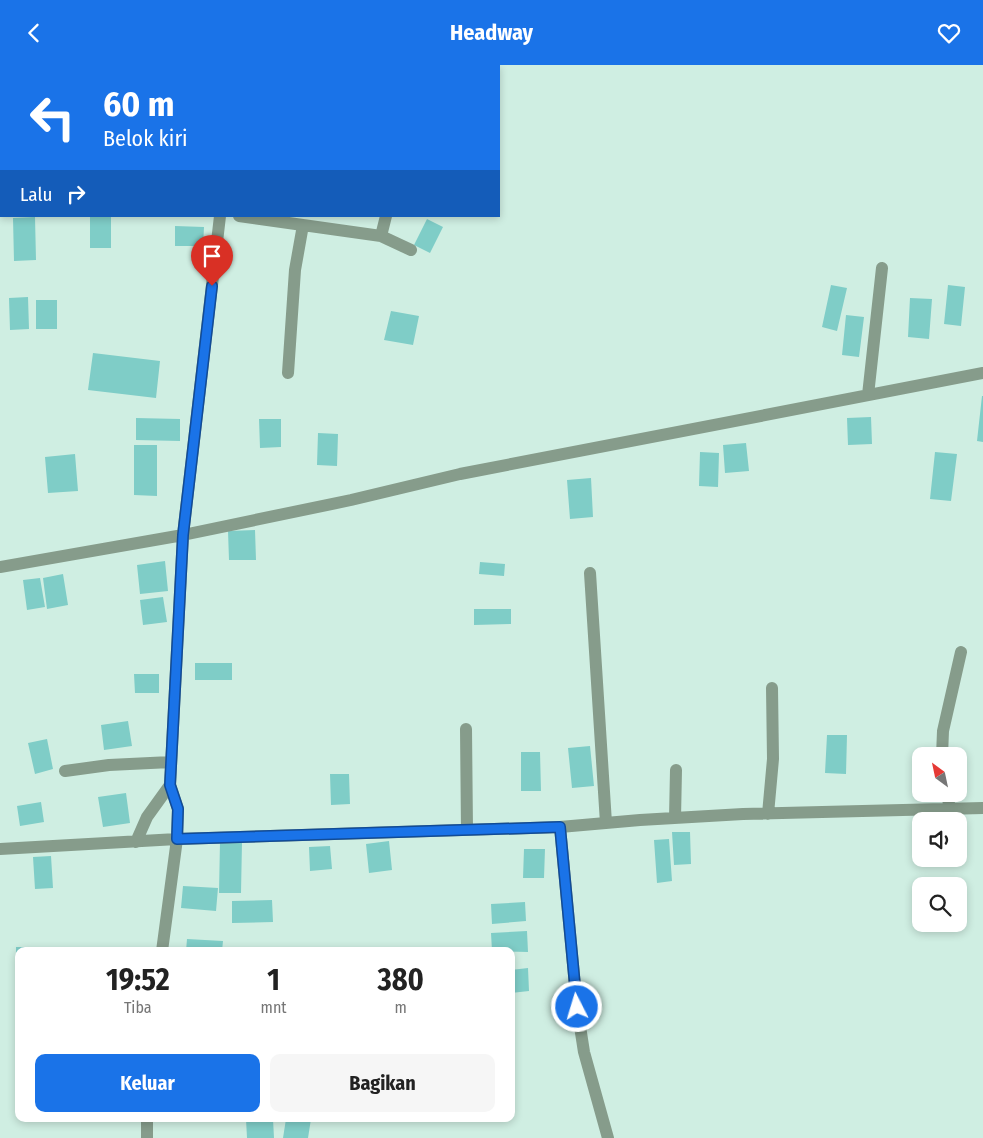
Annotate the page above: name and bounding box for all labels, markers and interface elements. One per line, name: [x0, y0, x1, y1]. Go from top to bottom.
icon: back: [20, 19, 48, 47]
text: Headway: [450, 19, 533, 46]
icon: heart: [935, 19, 963, 47]
text: 60 m: [103, 83, 174, 125]
icon: left: [20, 85, 85, 150]
text: Belok kiri: [103, 125, 188, 152]
icon: right: [62, 180, 90, 208]
text: Lalu: [20, 183, 52, 206]
pin: [191, 235, 233, 286]
icon: arrive: [198, 242, 226, 270]
north arrow: [912, 747, 968, 803]
map controls: [912, 747, 967, 932]
button: sound: [912, 812, 967, 867]
button: search: [912, 877, 967, 932]
text: 19:52: [106, 962, 170, 998]
text: 1: [267, 962, 280, 998]
text: 380: [378, 962, 424, 998]
position arrow: [550, 980, 602, 1032]
text: Tiba: [124, 998, 152, 1017]
text: mnt: [261, 998, 287, 1017]
text: m: [395, 998, 407, 1017]
button: Keluar: [35, 1054, 260, 1112]
button: Bagikan: [270, 1054, 495, 1112]

